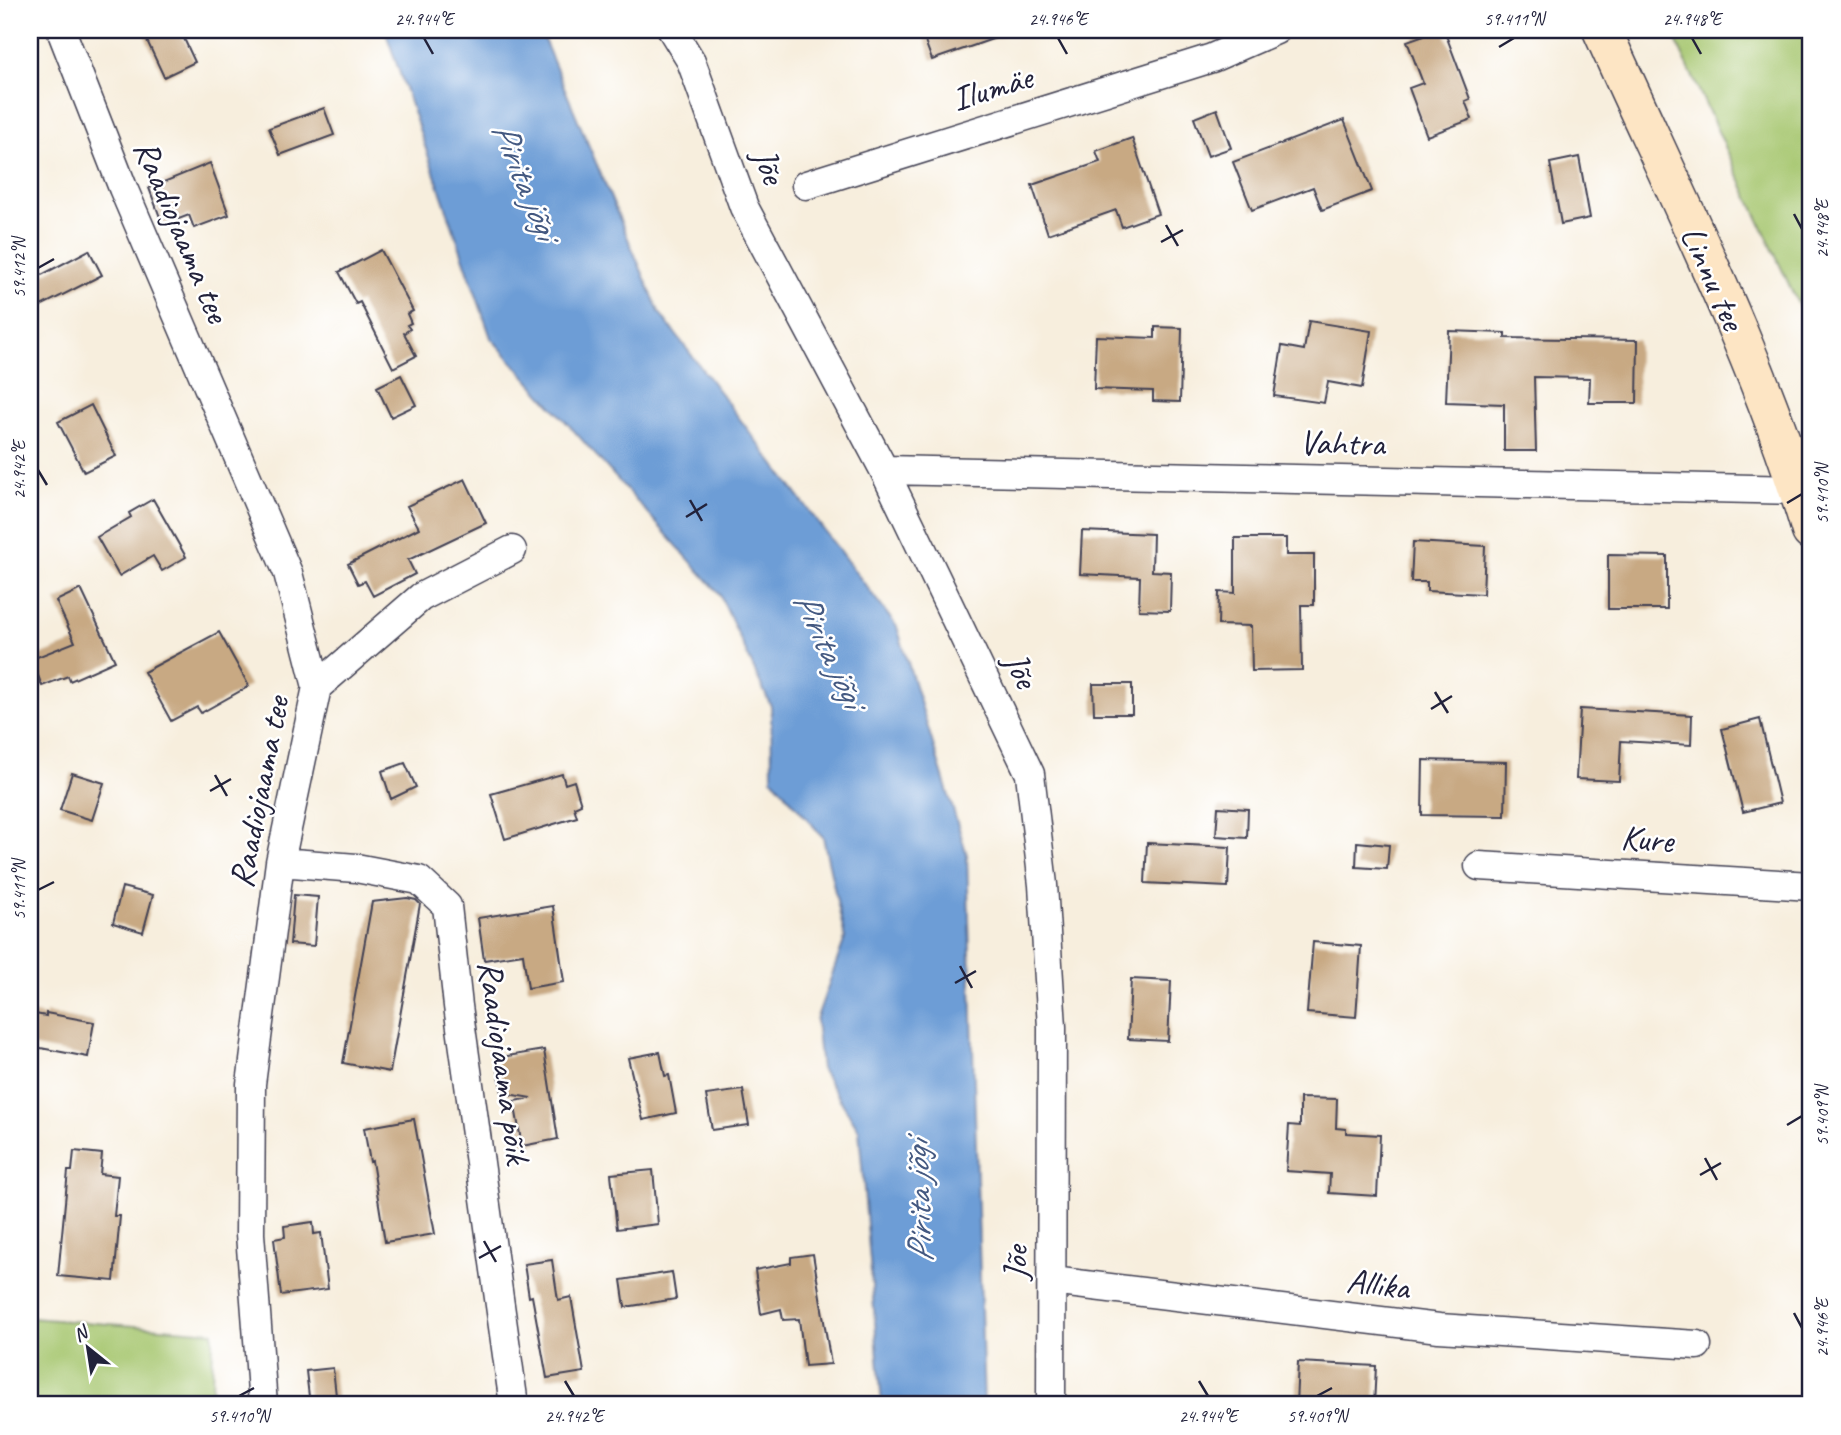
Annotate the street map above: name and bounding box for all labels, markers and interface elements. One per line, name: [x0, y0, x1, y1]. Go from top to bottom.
text: 24.944°E: [395, 8, 456, 30]
text: 24.946°E: [1029, 8, 1090, 30]
text: 59.411°N: [1484, 8, 1547, 30]
text: 24.948°E: [1663, 8, 1724, 30]
street label: Ilumäe: [946, 54, 1040, 121]
water label: Pirita jõgi: [481, 115, 574, 254]
street label: Raadiojaama tee: [123, 133, 242, 331]
street label: Jõe: [741, 140, 797, 193]
text: 24.948°E: [1811, 197, 1833, 258]
street label: Linnu tee: [1670, 219, 1757, 339]
text: 59.412°N: [8, 235, 30, 298]
street label: Vahtra: [1299, 420, 1387, 466]
text: 24.942°E: [8, 438, 30, 499]
text: 59.410°N: [1811, 461, 1833, 524]
water label: Pirita jõgi: [783, 584, 881, 722]
street label: Jõe: [992, 643, 1050, 698]
street label: Raadiojaama tee: [218, 690, 300, 891]
street label: Kure: [1619, 815, 1677, 863]
text: 59.411°N: [8, 857, 30, 920]
street label: Raadiojaama põik: [468, 958, 541, 1169]
text: 59.409°N: [1811, 1083, 1833, 1146]
water label: Pirita jõgi: [892, 1131, 944, 1264]
street label: Jõe: [993, 1243, 1038, 1282]
street label: Allika: [1344, 1258, 1414, 1310]
text: 24.946°E: [1811, 1296, 1833, 1357]
north arrow: [52, 1312, 122, 1382]
text: N: [69, 1319, 94, 1347]
text: 59.410°N: [209, 1405, 272, 1427]
text: 24.942°E: [545, 1405, 606, 1427]
text: 24.944°E: [1179, 1405, 1240, 1427]
text: 59.409°N: [1287, 1405, 1350, 1427]

